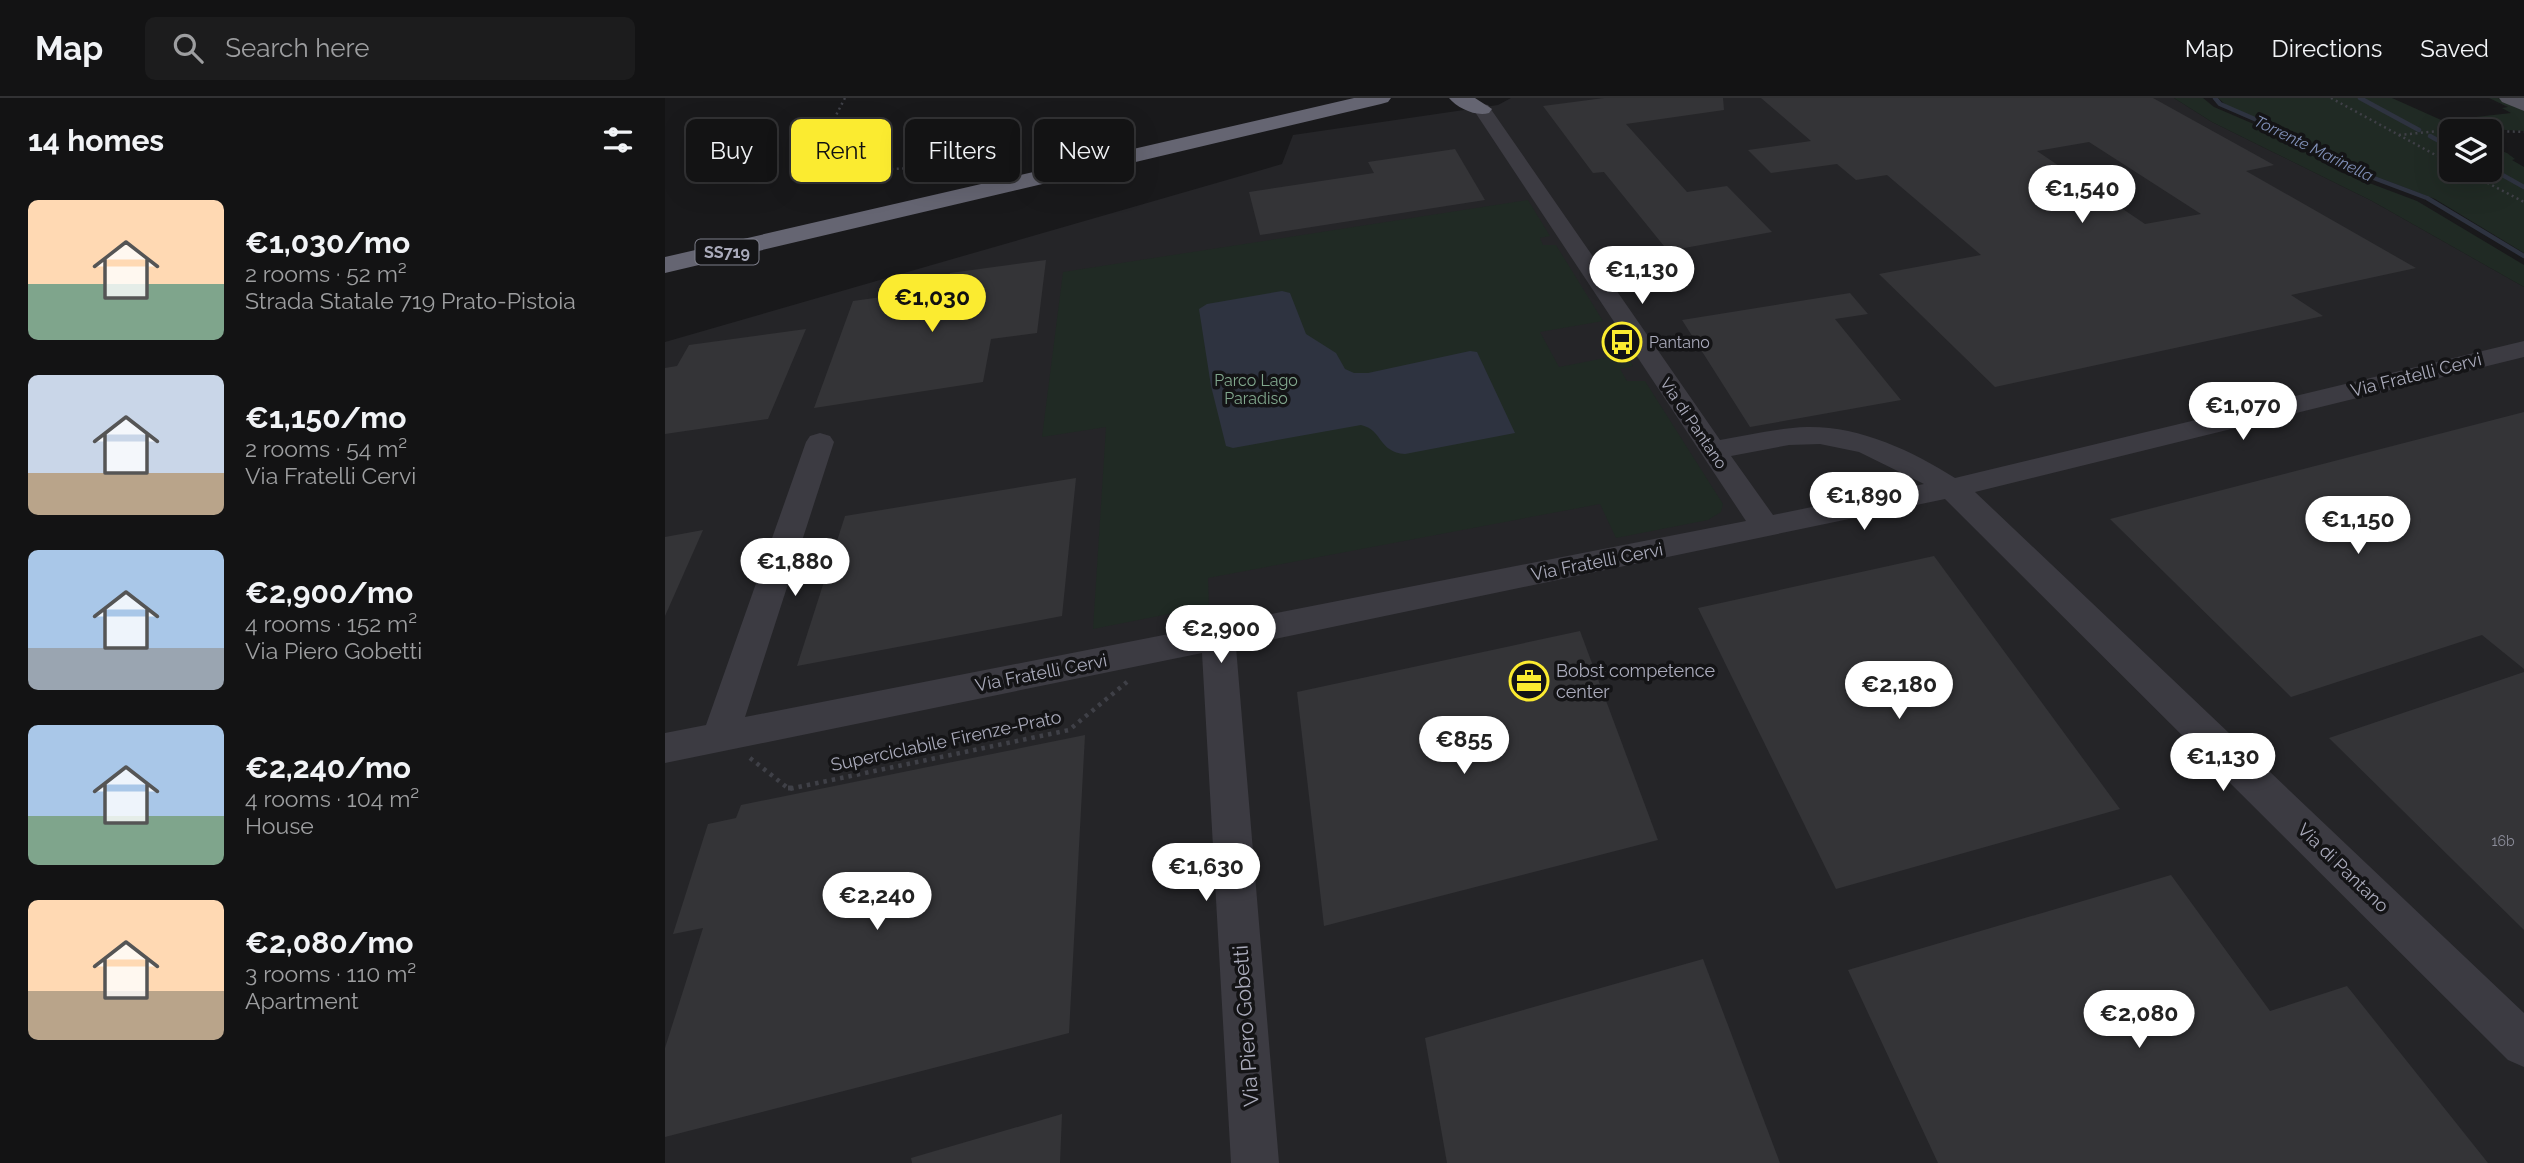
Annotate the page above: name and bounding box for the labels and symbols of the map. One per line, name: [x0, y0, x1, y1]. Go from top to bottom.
water label: Torrente Marinella: [2251, 111, 2377, 186]
pin: €1,540: [2025, 166, 2139, 225]
road number: SS719: [696, 240, 759, 264]
pin: €1,130: [1585, 246, 1699, 306]
pin: €1,030: [875, 274, 989, 334]
bus stop icon: Pantano: [1601, 321, 1643, 363]
place label: Pantano: [1649, 333, 1710, 352]
street label: Via Fratelli Cervi: [2348, 348, 2483, 401]
park label: Parco Lago Paradiso: [1214, 371, 1298, 408]
street label: Via di Pantano: [1656, 374, 1731, 472]
pin: €1,070: [2186, 382, 2300, 442]
pin: €1,890: [1807, 472, 1921, 532]
pin: €1,150: [2301, 496, 2415, 556]
pin: €1,880: [738, 538, 852, 598]
street label: Via Fratelli Cervi: [1529, 538, 1665, 585]
pin: €2,900: [1164, 606, 1278, 665]
street label: Via Fratelli Cervi: [973, 649, 1109, 696]
office icon: Bobst competence center: [1508, 660, 1550, 702]
place label: Bobst competence center: [1556, 660, 1715, 702]
pin: €2,180: [1842, 662, 1956, 721]
street label: Superciclabile Firenze-Prato: [829, 706, 1063, 775]
pin: €855: [1423, 716, 1505, 776]
pin: €1,130: [2166, 734, 2280, 793]
street label: Via di Pantano: [2293, 819, 2394, 917]
house number: 16b: [2491, 833, 2515, 849]
pin: €1,630: [1149, 844, 1263, 903]
pin: €2,240: [820, 872, 934, 932]
street label: Via Piero Gobetti: [1227, 944, 1264, 1108]
pin: €2,080: [2082, 990, 2196, 1050]

